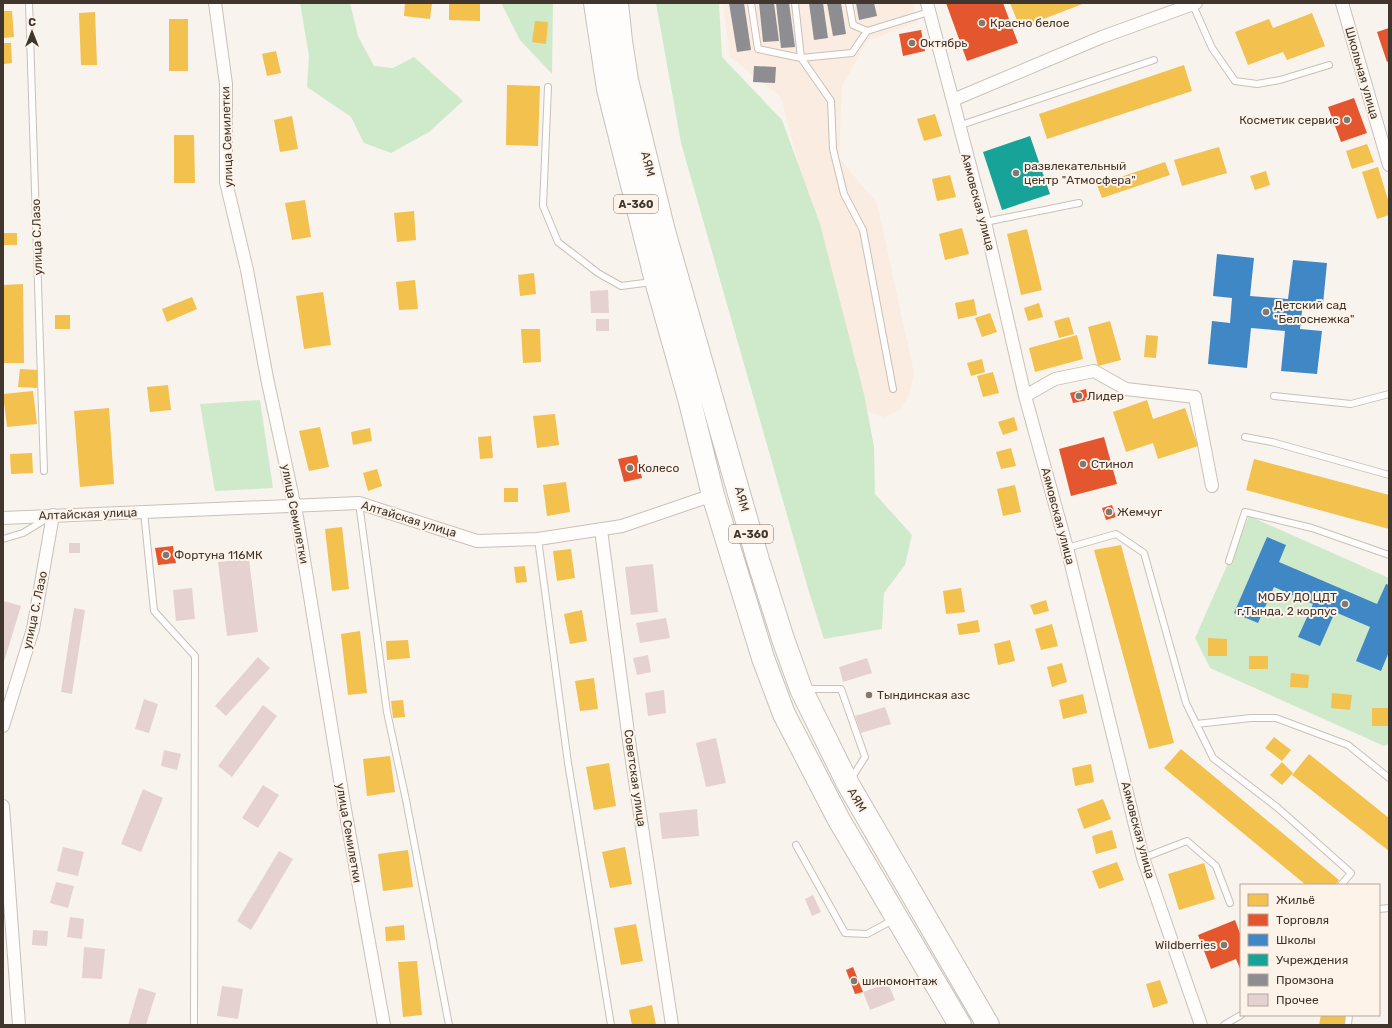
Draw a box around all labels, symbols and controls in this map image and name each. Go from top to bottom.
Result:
north arrow [12,12,52,52]
text: С [28,16,36,29]
place label: Красно белое [990,16,1070,30]
marker: Красно белое [977,18,987,28]
street label: Школьная улица [1342,25,1382,121]
place label: Октябрь [920,36,967,50]
marker: Октябрь [907,38,917,48]
street label: улица Семилетки [218,86,236,188]
place label: Косметик сервис [1239,113,1339,127]
marker: Косметик сервис [1342,115,1352,125]
street label: АЯМ [638,150,658,178]
street label: Аямовская улица [958,152,998,252]
place label: развлекательный центр "Атмосфера" [1024,159,1136,187]
marker: развлекательный центр "Атмосфера" [1011,168,1021,178]
road number: А-360 [614,195,658,213]
street label: улица С.Лазо [29,198,45,276]
place label: Детский сад "Белоснежка" [1274,298,1354,326]
marker: Детский сад "Белоснежка" [1261,307,1271,317]
place label: Лидер [1087,389,1124,403]
marker: Лидер [1074,391,1084,401]
place label: Стинол [1091,457,1134,471]
marker: Стинол [1078,459,1088,469]
place label: Колесо [638,461,679,475]
street label: улица Семилетки [278,463,312,565]
marker: Колесо [625,463,635,473]
street label: Аямовская улица [1038,466,1078,566]
street label: АЯМ [732,485,752,513]
street label: Алтайская улица [360,498,458,540]
street label: Алтайская улица [38,505,138,523]
place label: Жемчуг [1117,505,1163,519]
marker: Жемчуг [1104,507,1114,517]
road number: А-360 [729,525,773,543]
place label: Фортуна 116МК [174,548,263,562]
marker: Фортуна 116МК [161,550,171,560]
street label: улица С. Лазо [20,570,50,650]
place label: МОБУ ДО ЦДТ г.Тында, 2 корпус [1237,590,1337,618]
marker: МОБУ ДО ЦДТ г.Тында, 2 корпус [1340,599,1350,609]
place label: Тындинская азс [877,688,970,702]
marker: Тындинская азс [864,690,874,700]
street label: Советская улица [621,728,649,828]
street label: Аямовская улица [1118,780,1158,880]
street label: улица Семилетки [333,782,365,884]
street label: АЯМ [845,785,869,815]
legend [1240,884,1380,1016]
text: Жильё [1276,893,1315,907]
text: Торговля [1276,913,1329,927]
text: Школы [1276,933,1316,947]
place label: Wildberries [1155,938,1216,952]
marker: Wildberries [1219,940,1229,950]
text: Учреждения [1276,953,1348,967]
text: Промзона [1276,973,1334,987]
place label: шиномонтаж [862,974,938,988]
marker: шиномонтаж [849,976,859,986]
text: Прочее [1276,993,1319,1007]

